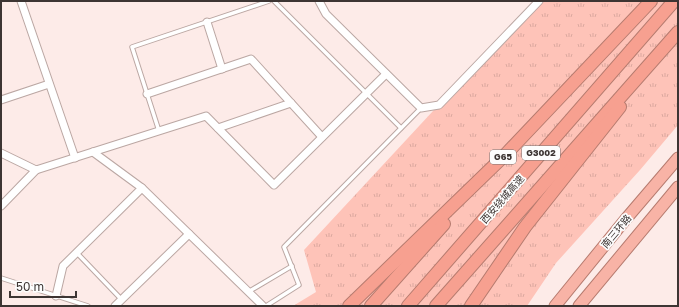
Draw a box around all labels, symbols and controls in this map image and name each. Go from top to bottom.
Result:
road number: G3002 [522,146,560,160]
road number: G65 [490,150,516,164]
street label: 西安绕城高速 [478,172,526,226]
street label: 南三环路 [599,212,633,250]
scale bar [10,273,76,299]
text: 50 m [16,279,44,294]

